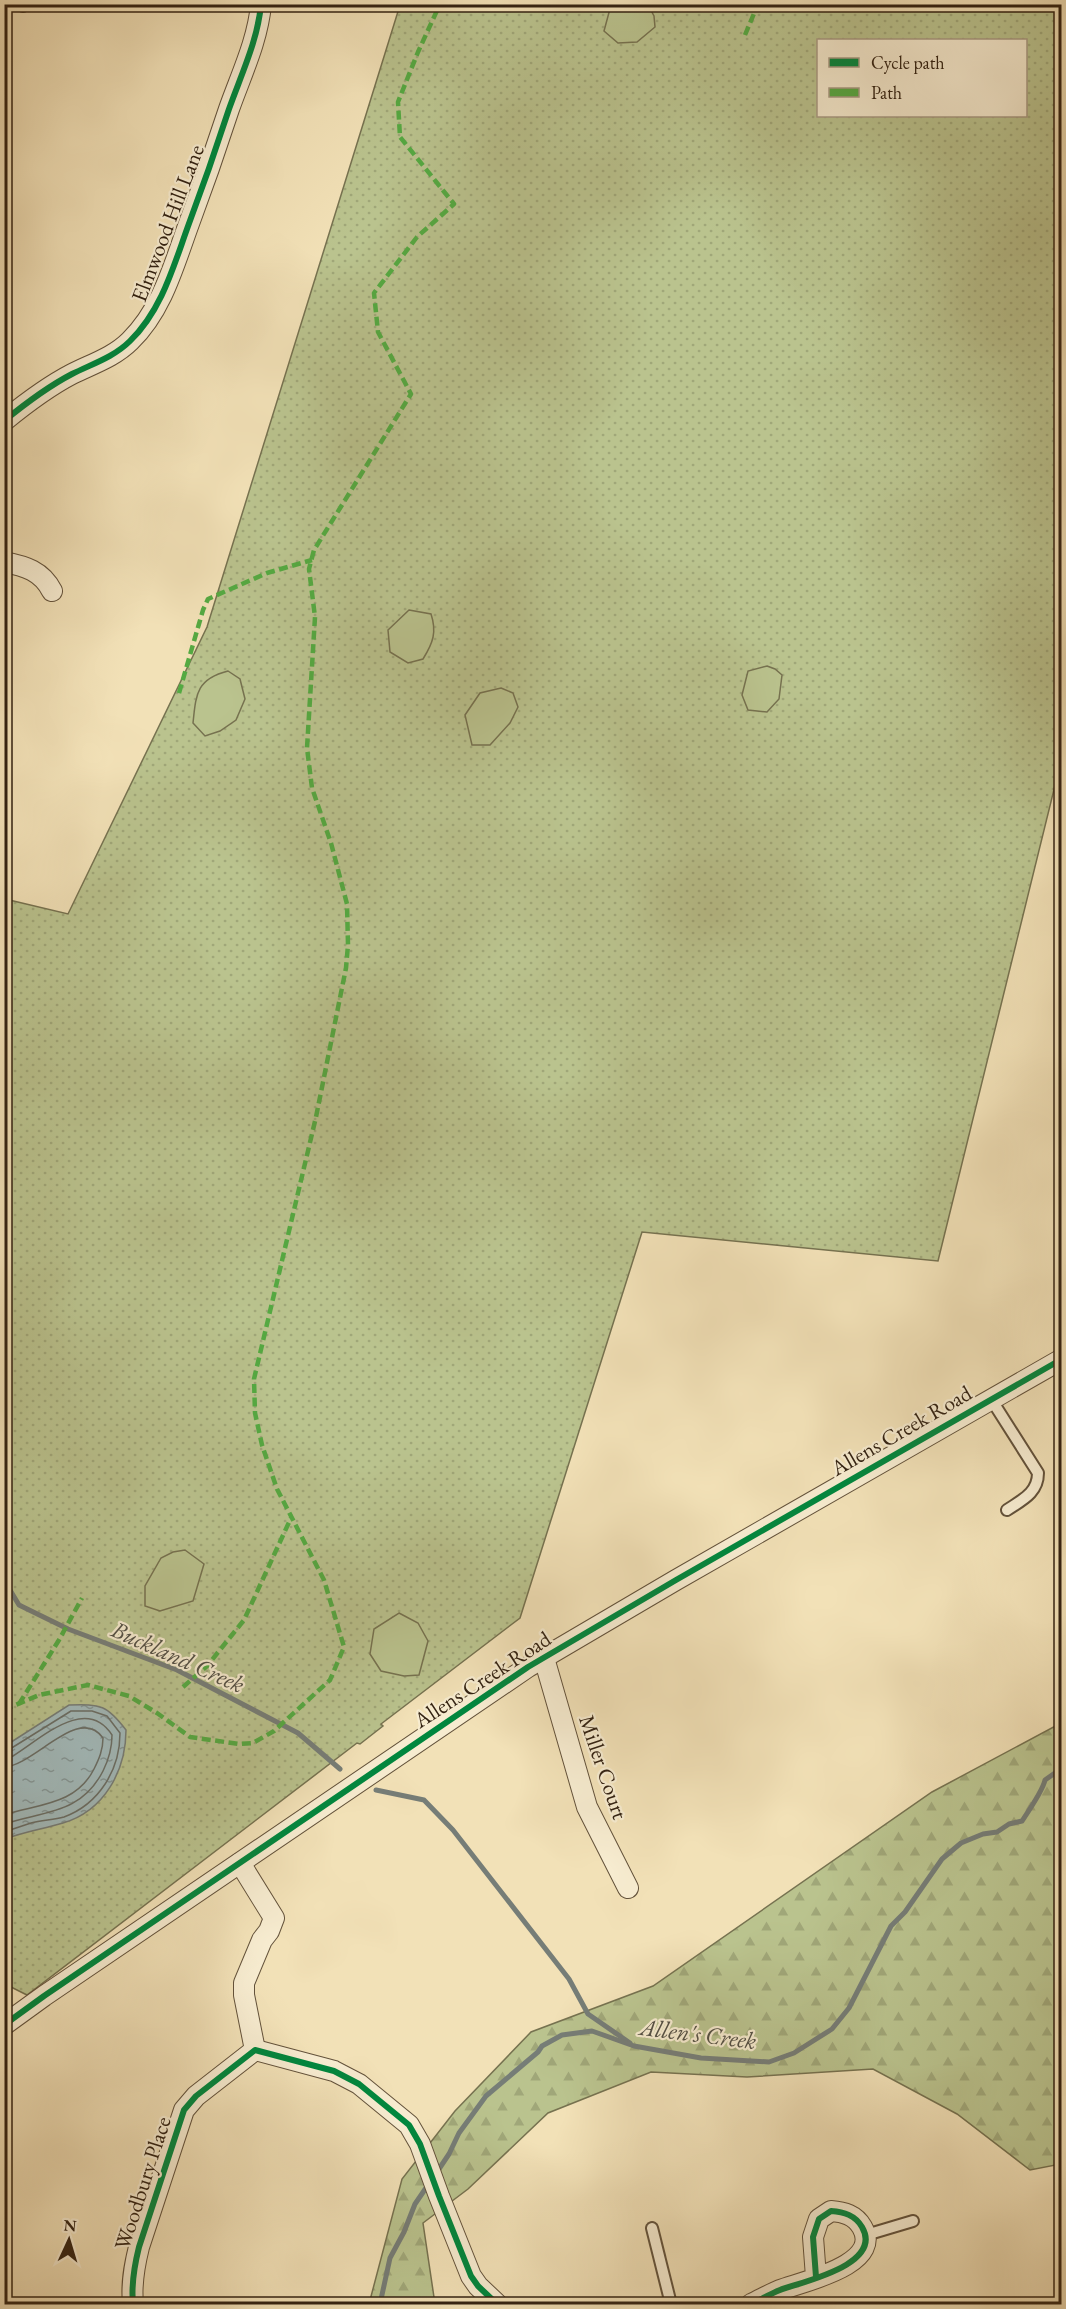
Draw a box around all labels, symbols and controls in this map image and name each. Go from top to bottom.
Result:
legend [817,39,1027,117]
text: Cycle path [871,51,945,74]
text: Path [871,81,902,104]
street label: Elmwood Hill Lane [124,140,211,306]
street label: Allens Creek Road [825,1378,978,1483]
water label: Buckland Creek [106,1613,250,1700]
street label: Allens Creek Road [407,1624,557,1735]
street label: Miller Court [572,1711,635,1823]
water label: Allen's Creek [636,2011,758,2056]
street label: Woodbury Place [107,2112,178,2253]
north arrow [39,2210,99,2270]
text: N [63,2215,77,2236]

